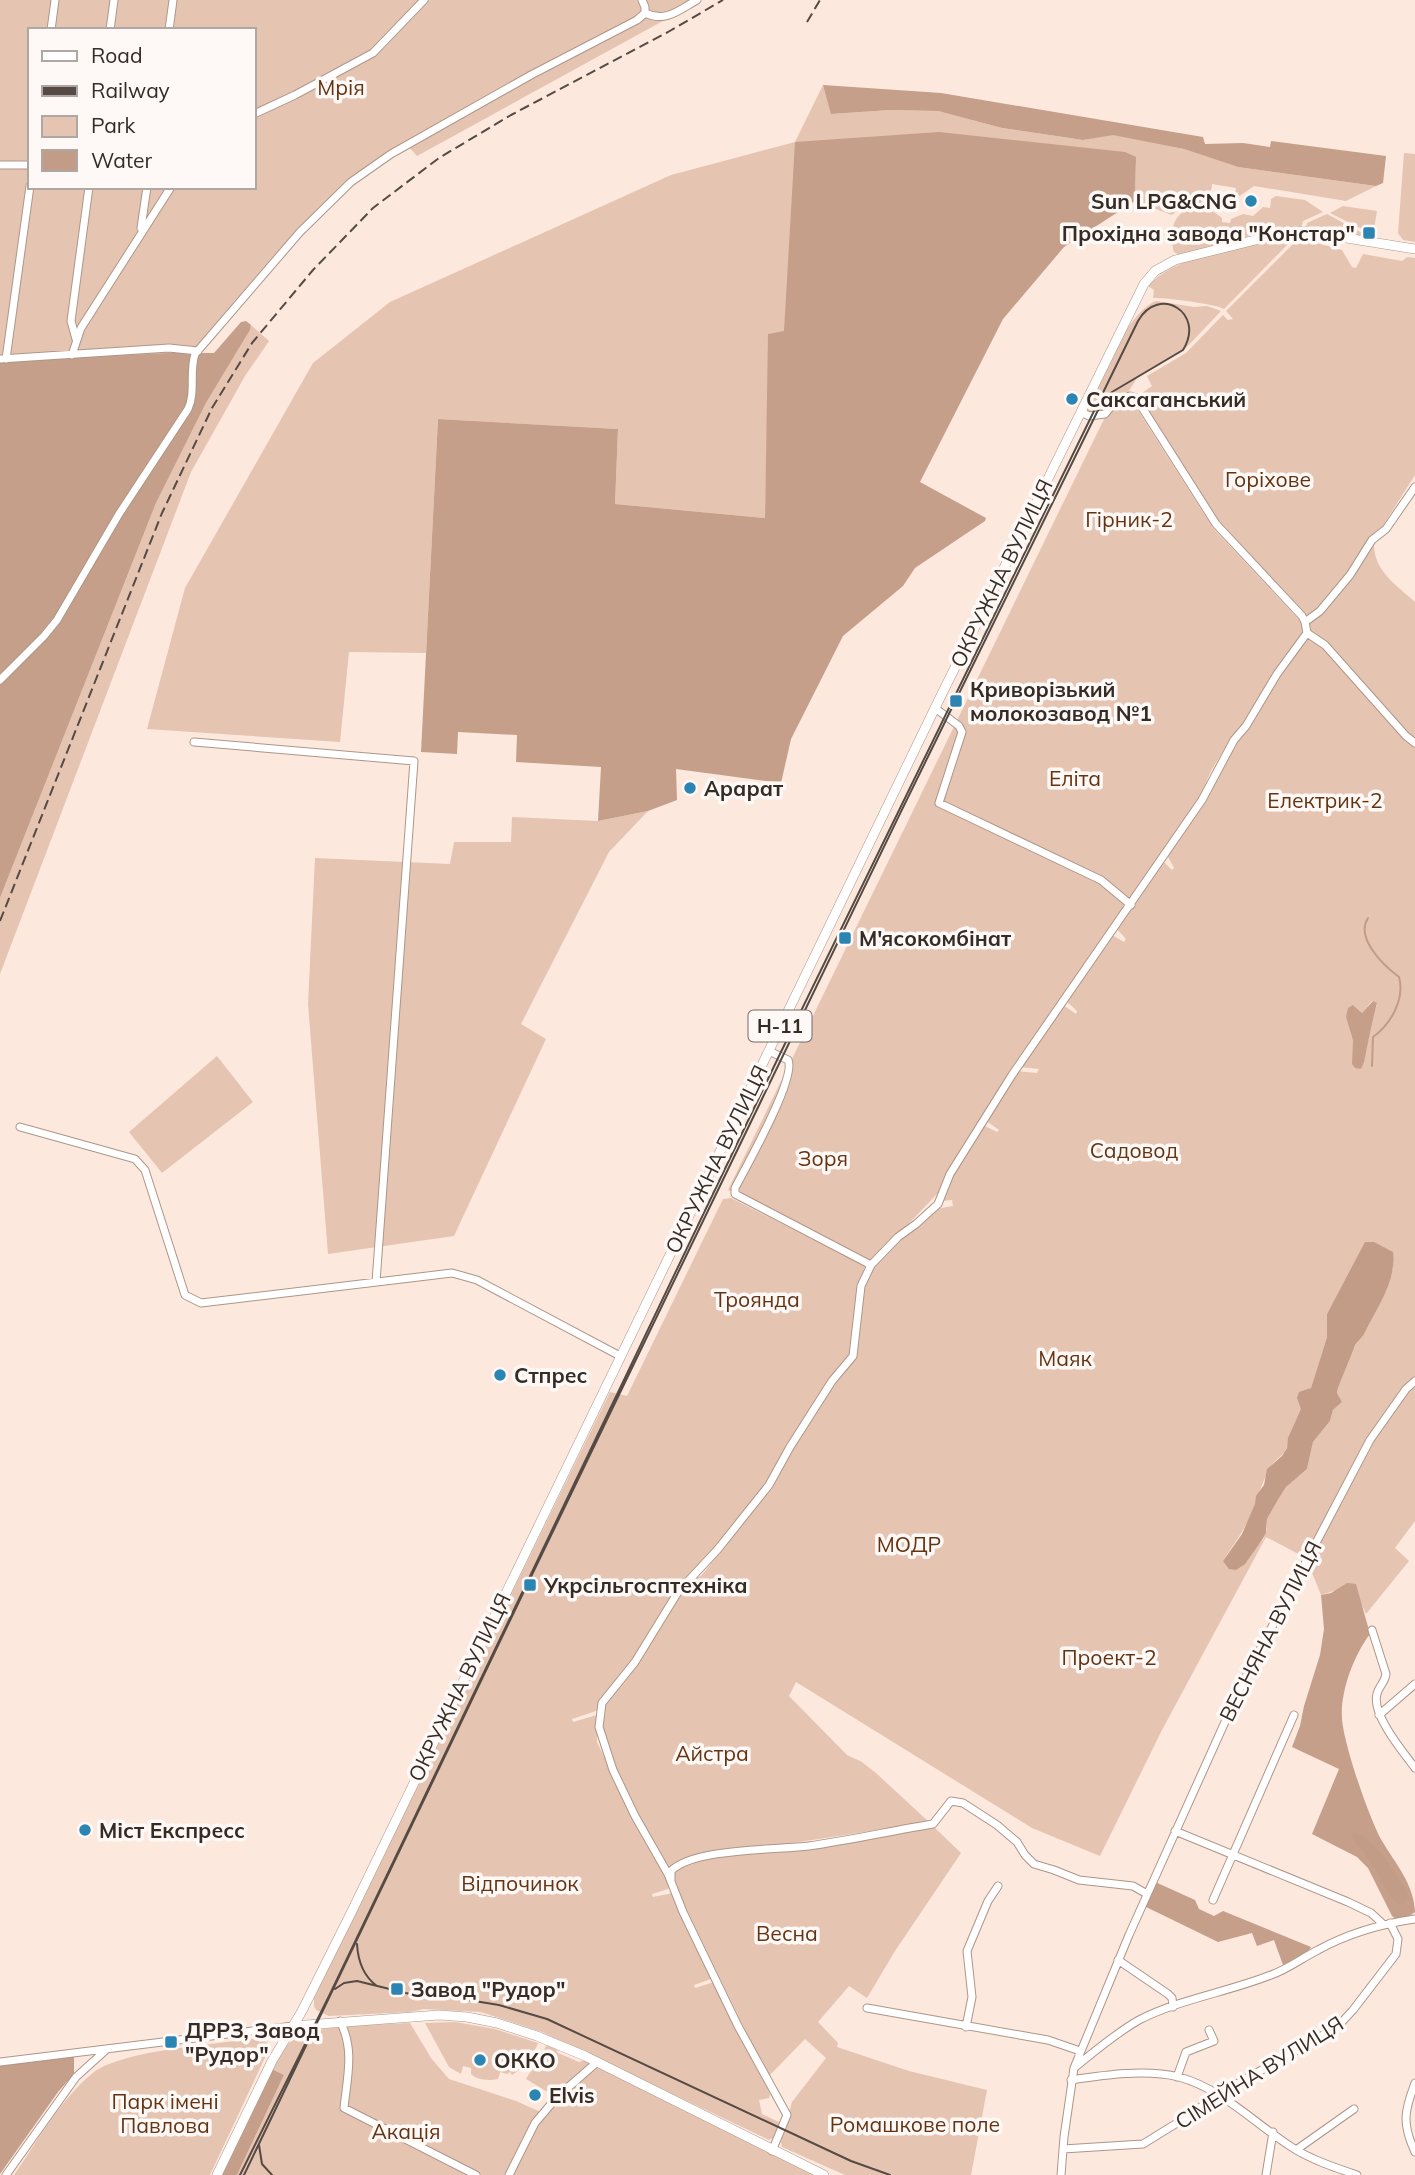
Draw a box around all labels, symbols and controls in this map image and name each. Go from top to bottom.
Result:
legend [28,28,256,189]
text: Road [91,42,142,68]
park label: Мрія [317,74,365,100]
text: Railway [91,77,170,103]
text: Park [91,112,135,138]
text: Water [91,147,152,173]
place label: Sun LPG&CNG [1091,188,1237,214]
marker: Sun LPG&CNG [1243,193,1259,209]
place label: Прохідна завода "Констар" [1062,220,1355,246]
marker: Прохідна завода "Констар" [1361,225,1377,241]
place label: Саксаганський [1086,386,1246,412]
marker: Саксаганський [1064,391,1080,407]
park label: Горіхове [1225,466,1311,492]
street label: ОКРУЖНА ВУЛИЦЯ [944,475,1058,671]
park label: Гірник-2 [1085,506,1173,532]
place label: Криворізький молокозавод №1 [970,676,1152,726]
marker: Криворізький молокозавод №1 [948,693,964,709]
park label: Еліта [1049,765,1101,791]
place label: Арарат [704,775,784,801]
marker: Арарат [682,780,698,796]
park label: Електрик-2 [1267,787,1383,813]
place label: М'ясокомбінат [859,925,1012,951]
marker: М'ясокомбінат [837,930,853,946]
road number: Н-11 [748,1010,812,1042]
street label: ОКРУЖНА ВУЛИЦЯ [659,1061,773,1257]
park label: Садовод [1090,1137,1179,1163]
park label: Зоря [798,1145,848,1171]
park label: Троянда [714,1286,800,1312]
park label: Маяк [1038,1345,1093,1371]
place label: Стпрес [514,1362,588,1388]
marker: Стпрес [492,1367,508,1383]
park label: МОДР [877,1531,941,1557]
street label: ВЕСНЯНА ВУЛИЦЯ [1213,1536,1327,1726]
place label: Укрсільгосптехніка [543,1572,748,1598]
marker: Укрсільгосптехніка [522,1577,538,1593]
street label: ОКРУЖНА ВУЛИЦЯ [402,1589,516,1785]
park label: Проект-2 [1061,1644,1157,1670]
park label: Айстра [675,1740,749,1766]
place label: Міст Експресс [99,1817,245,1843]
marker: Міст Експресс [77,1822,93,1838]
park label: Відпочинок [461,1870,579,1896]
park label: Весна [756,1920,818,1946]
place label: Завод "Рудор" [411,1976,565,2002]
marker: Завод "Рудор" [389,1981,405,1997]
street label: СІМЕЙНА ВУЛИЦЯ [1170,2010,1348,2134]
place label: ДРРЗ, Завод "Рудор" [185,2017,320,2067]
marker: ДРРЗ, Завод "Рудор" [163,2034,179,2050]
place label: ОККО [494,2047,556,2073]
marker: ОККО [472,2052,488,2068]
place label: Elvis [549,2082,594,2108]
marker: Elvis [527,2087,543,2103]
park label: Парк імені Павлова [111,2088,219,2138]
park label: Ромашкове поле [830,2111,1000,2137]
park label: Акація [371,2118,441,2144]

